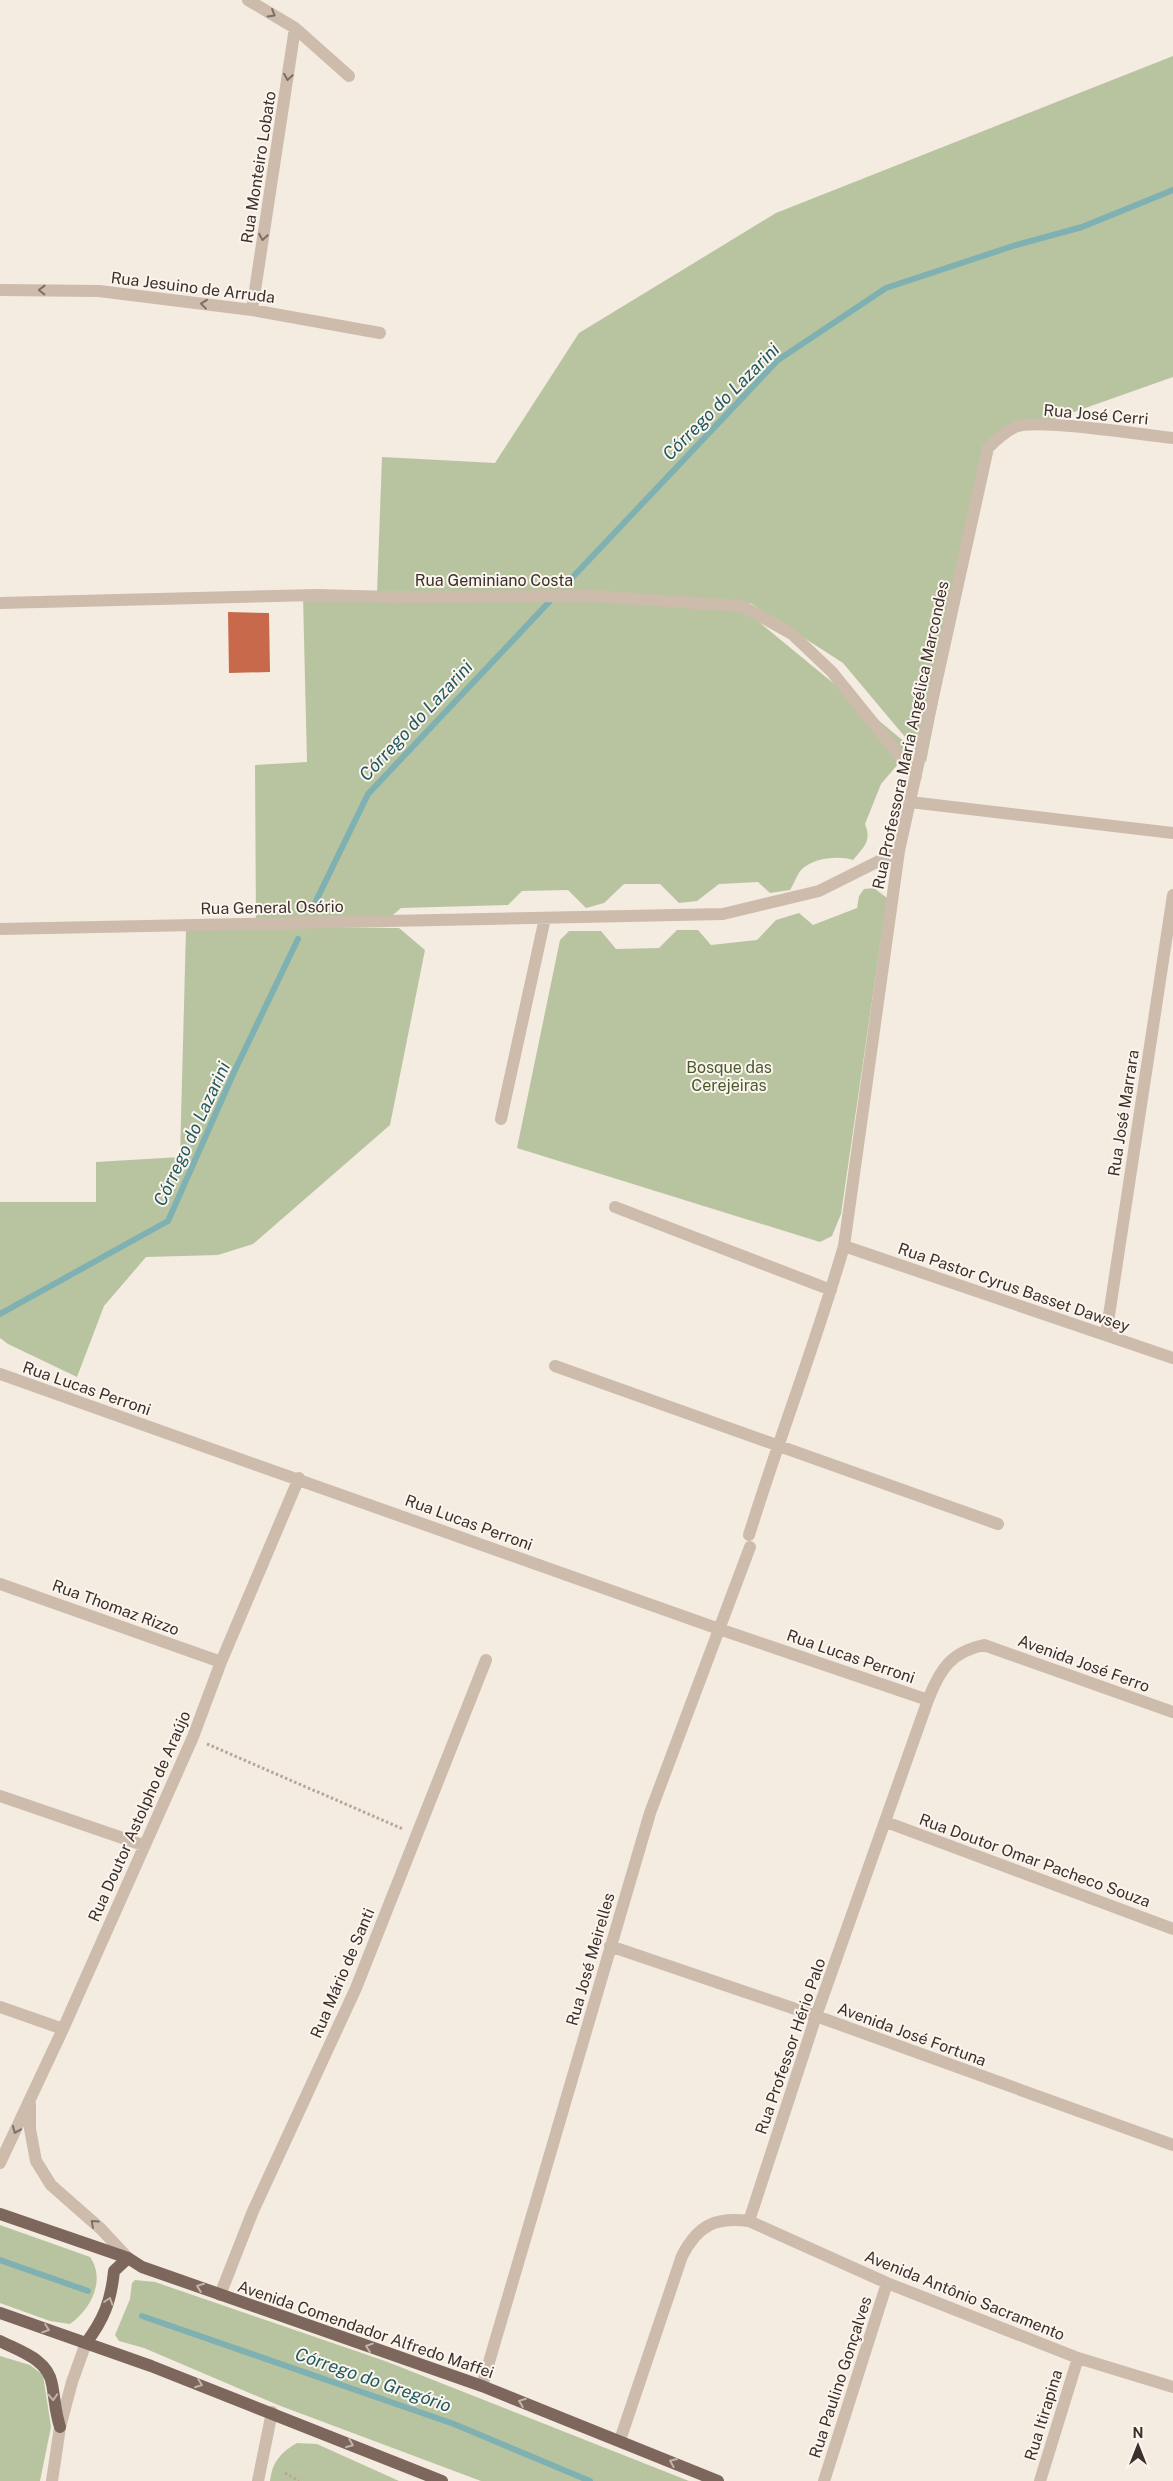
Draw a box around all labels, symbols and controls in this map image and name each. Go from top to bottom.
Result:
one-way arrow [266,8,275,18]
one-way arrow [283,72,293,81]
street label: Rua Monteiro Lobato [237,90,280,245]
one-way arrow [259,233,269,242]
street label: Rua Jesuino de Arruda [110,268,276,307]
one-way arrow [38,285,46,295]
one-way arrow [200,299,208,310]
water label: Córrego do Lazarini [658,338,784,464]
street label: Rua José Cerri [1043,400,1149,429]
street label: Rua Geminiano Costa [415,571,573,590]
street label: Rua Professora Maria Angélica Marcondes [868,579,953,891]
water label: Córrego do Lazarini [355,656,477,785]
street label: Rua General Osório [200,897,344,918]
street label: Rua José Marrara [1104,1049,1143,1178]
water label: Córrego do Lazarini [149,1058,234,1209]
park label: Bosque das Cerejeiras [686,1058,772,1095]
street label: Rua Pastor Cyrus Basset Dawsey [896,1239,1133,1336]
street label: Rua Lucas Perroni [20,1358,153,1419]
street label: Rua Lucas Perroni [402,1491,535,1554]
street label: Rua Thomaz Rizzo [50,1576,182,1639]
street label: Rua Lucas Perroni [784,1626,917,1687]
street label: Avenida José Ferro [1015,1631,1152,1696]
street label: Rua Doutor Astolpho de Araújo [84,1708,195,1925]
street label: Rua Doutor Omar Pacheco Souza [917,1810,1153,1911]
street label: Rua José Meirelles [562,1890,619,2028]
street label: Rua Mário de Santi [306,1905,378,2041]
street label: Rua Professor Hério Palo [751,1956,830,2137]
street label: Avenida José Fortuna [835,1999,989,2070]
one-way arrow [12,2125,22,2134]
one-way arrow [91,2220,100,2229]
street label: Avenida Antônio Sacramento [862,2247,1068,2344]
street label: Avenida Comendador Alfredo Maffei [235,2277,496,2382]
one-way arrow [196,2283,205,2293]
street label: Rua Paulino Gonçalves [805,2294,876,2460]
one-way arrow [103,2297,113,2305]
one-way arrow [41,2323,50,2333]
water label: Córrego do Gregório [292,2343,454,2416]
one-way arrow [366,2343,374,2353]
street label: Rua Itirapina [1021,2367,1066,2463]
one-way arrow [194,2378,203,2388]
one-way arrow [48,2393,59,2401]
one-way arrow [518,2398,527,2408]
north arrow [1113,2421,1163,2471]
text: N [1133,2425,1143,2441]
one-way arrow [345,2438,354,2449]
one-way arrow [669,2458,678,2469]

